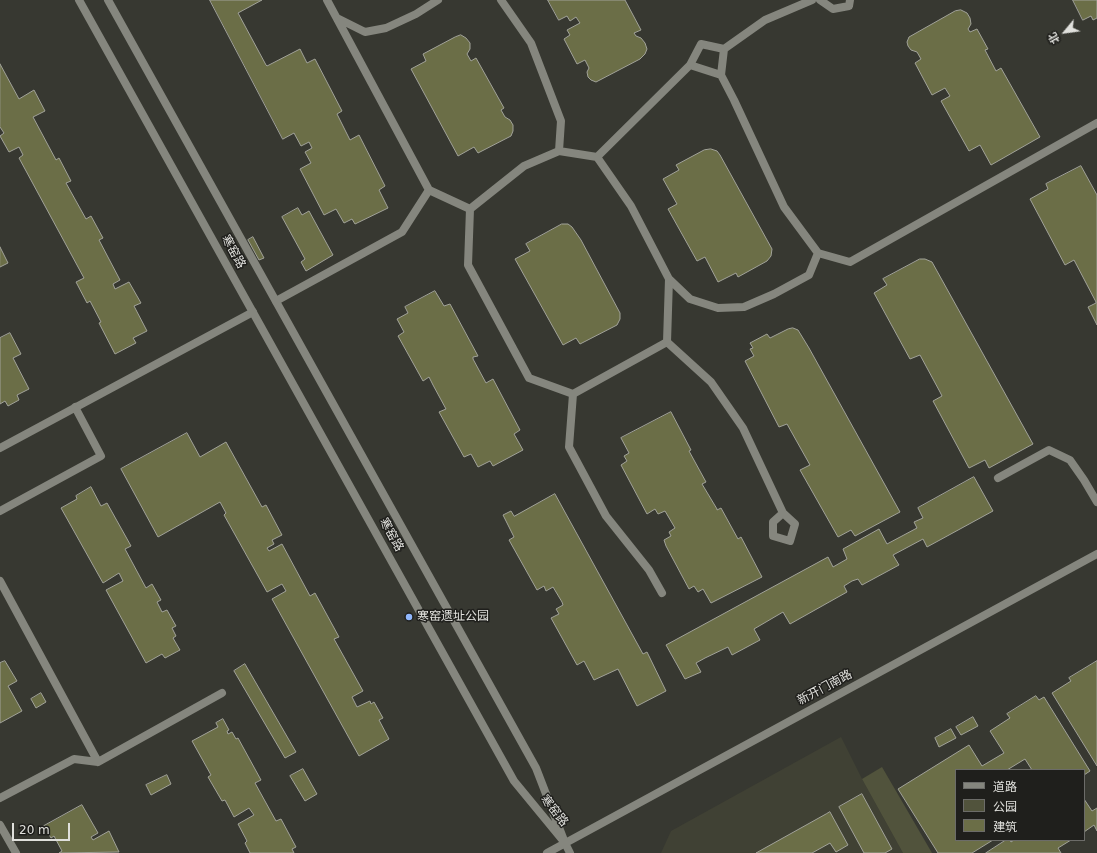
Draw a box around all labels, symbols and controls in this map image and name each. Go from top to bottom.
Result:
north arrow [1045,12,1085,52]
text: 北 [1046,30,1062,46]
street label: 寒窑路 [218,233,248,271]
street label: 寒窑路 [376,516,406,554]
place label: 寒窑遗址公园 [417,610,489,624]
marker: 寒窑遗址公园 [404,612,414,622]
street label: 新开门南路 [795,668,855,708]
legend [955,769,1085,841]
text: 道路 [993,780,1017,794]
street label: 寒窑路 [537,792,571,830]
text: 公园 [993,800,1017,814]
scale bar [14,815,72,841]
text: 建筑 [993,820,1017,834]
text: 20 m [19,823,50,837]

